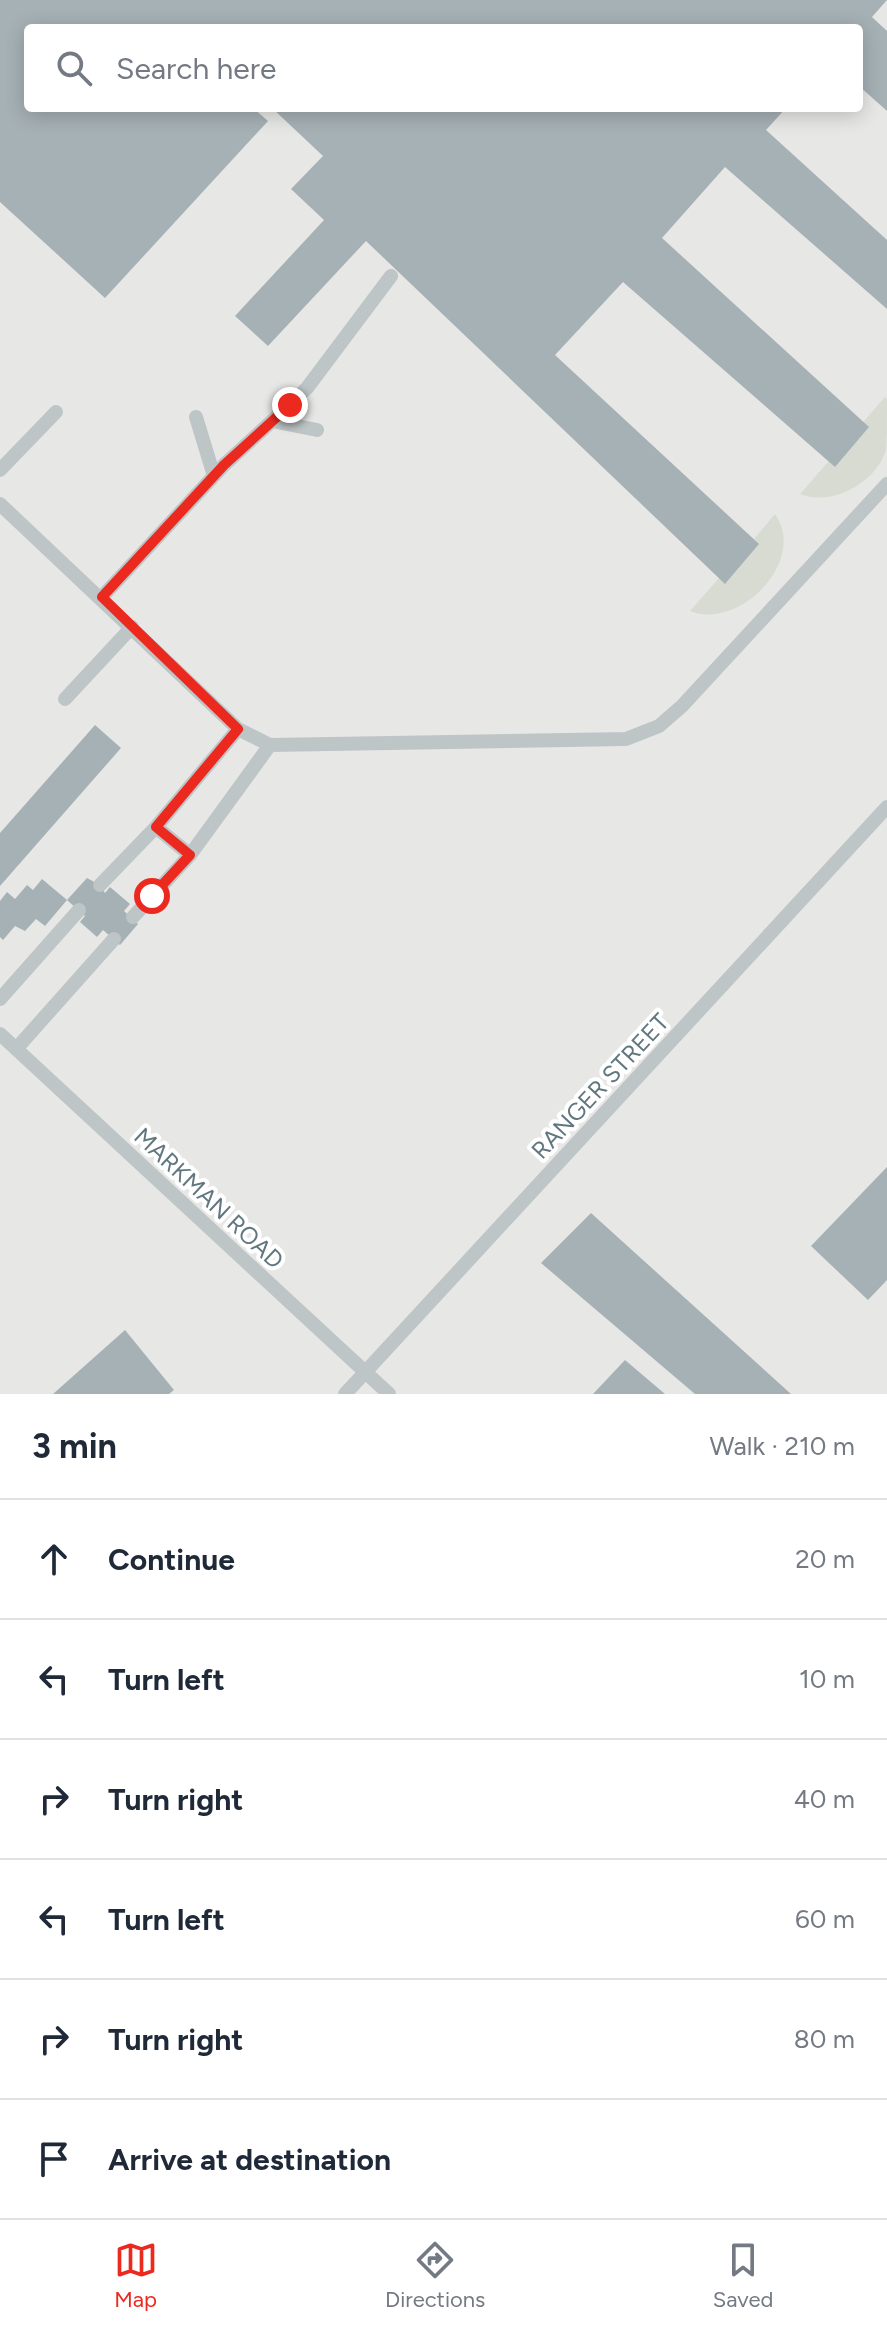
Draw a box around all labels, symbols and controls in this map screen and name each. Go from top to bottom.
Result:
search box [24,24,863,112]
icon: search [52,46,96,90]
text: Search here [116,50,276,87]
route end [272,387,308,423]
route start [134,878,170,914]
street label: RANGER STREET [525,1007,675,1165]
street label: MARKMAN ROAD [128,1121,290,1275]
text: 3 min [32,1426,117,1467]
text: Walk · 210 m [710,1430,855,1462]
icon: ahead [32,1537,76,1581]
text: Continue [108,1541,235,1578]
text: 20 m [795,1543,855,1575]
icon: left [32,1657,76,1701]
text: Turn left [108,1661,225,1698]
text: 10 m [799,1663,855,1695]
icon: right [32,1777,76,1821]
text: Turn right [108,1781,243,1818]
text: 40 m [794,1783,855,1815]
icon: left [32,1897,76,1941]
text: Turn left [108,1901,225,1938]
text: 60 m [795,1903,855,1935]
icon: right [32,2017,76,2061]
text: Turn right [108,2021,243,2058]
text: 80 m [794,2023,855,2055]
icon: arrive [32,2137,76,2181]
text: Arrive at destination [108,2141,391,2178]
tab: Map [114,2238,158,2313]
tab: Directions [385,2238,485,2313]
tab: Saved [713,2238,773,2313]

